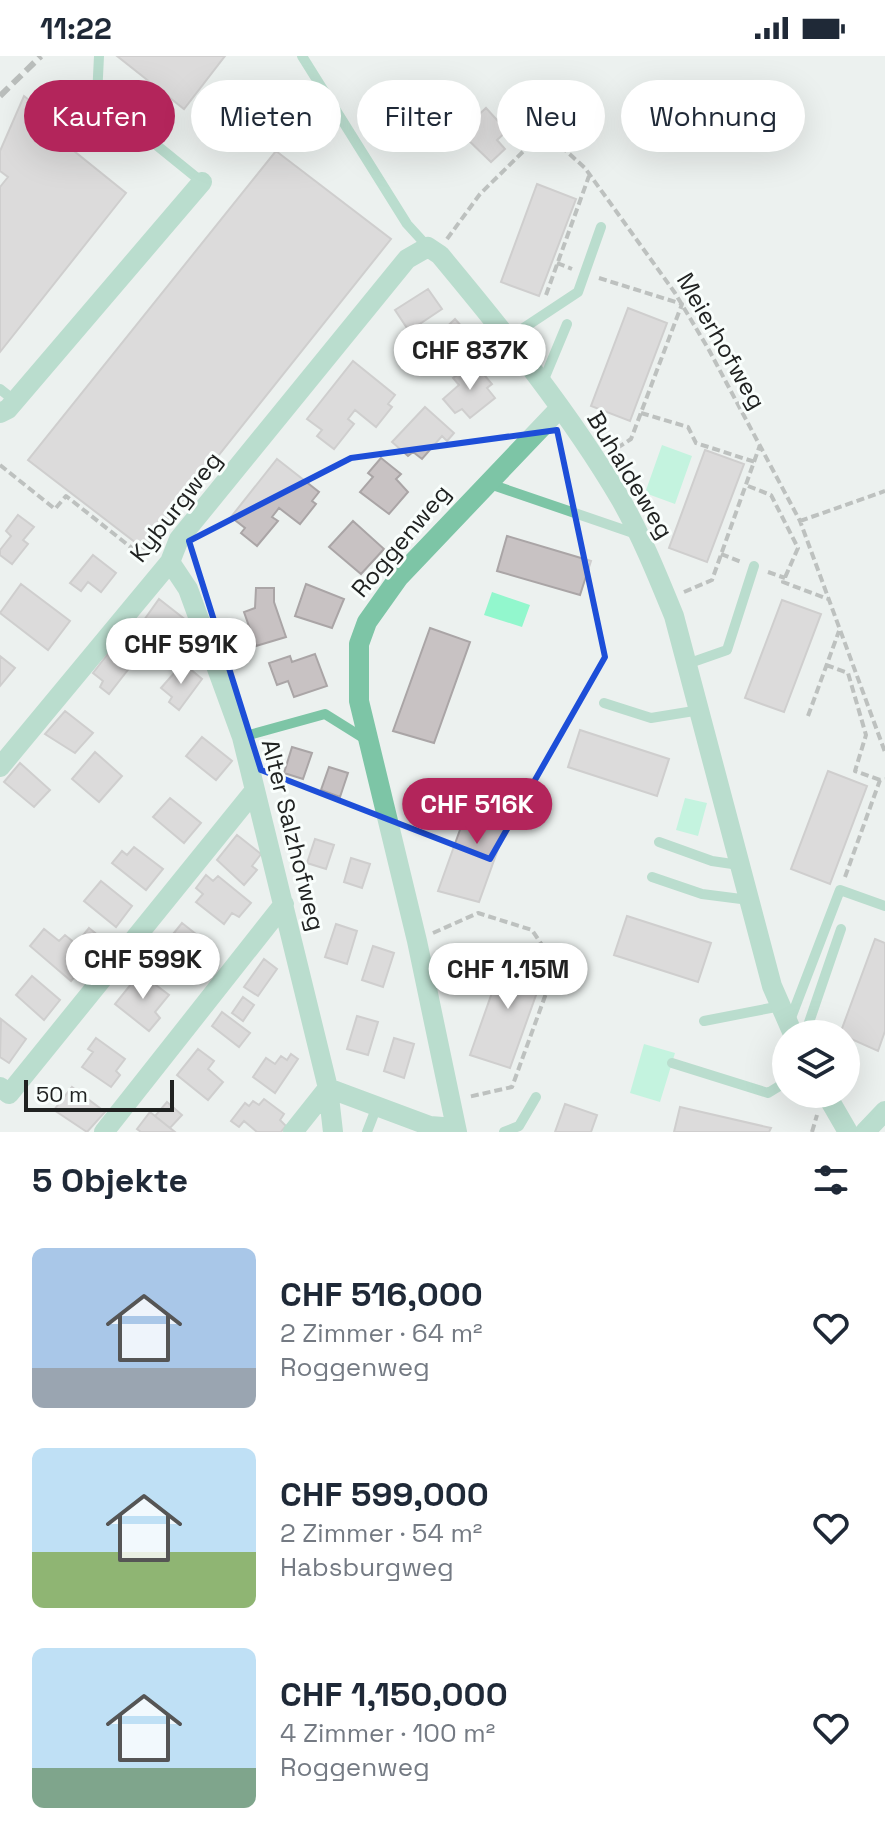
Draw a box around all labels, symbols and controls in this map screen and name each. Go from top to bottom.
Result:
text: 11:22 [40,9,112,48]
chip: Kaufen [24,80,175,152]
chip: Mieten [191,80,341,152]
chip: Filter [357,80,481,152]
chip: Neu [497,80,605,152]
chip: Wohnung [621,80,805,152]
street label: Meierhofweg [670,267,773,414]
pin: CHF 837K [387,324,553,392]
text: CHF 837K [412,333,528,367]
street label: Buhaldeweg [580,405,681,544]
street label: Kyburgweg [123,445,228,568]
street label: Roggenweg [344,478,457,604]
pin: CHF 591K [98,618,264,686]
text: CHF 591K [124,627,238,661]
street label: Alter Salzhofweg [255,736,332,934]
pin: CHF 516K [394,778,560,846]
text: CHF 516K [420,787,534,821]
pin: CHF 599K [60,933,226,1001]
text: CHF 599K [84,942,202,976]
pin: CHF 1.15M [416,943,600,1011]
text: CHF 1.15M [447,952,569,986]
map controls [772,1020,860,1108]
button: layers [772,1020,860,1108]
scale bar [24,1076,174,1112]
text: 50 m [36,1080,88,1108]
icon: filters [809,1158,853,1202]
text: 5 Objekte [32,1159,188,1202]
text: CHF 516,000 [280,1273,483,1316]
icon: home [96,1280,192,1376]
icon: heart [809,1306,853,1350]
text: 2 Zimmer · 64 m² [280,1316,483,1350]
text: Roggenweg [280,1350,430,1384]
text: CHF 599,000 [280,1473,489,1516]
icon: home [96,1480,192,1576]
icon: heart [809,1506,853,1550]
text: 2 Zimmer · 54 m² [280,1516,482,1550]
text: Habsburgweg [280,1550,454,1584]
text: CHF 1,150,000 [280,1673,508,1716]
icon: home [96,1680,192,1776]
icon: heart [809,1706,853,1750]
text: 4 Zimmer · 100 m² [280,1716,495,1750]
text: Roggenweg [280,1750,430,1784]

